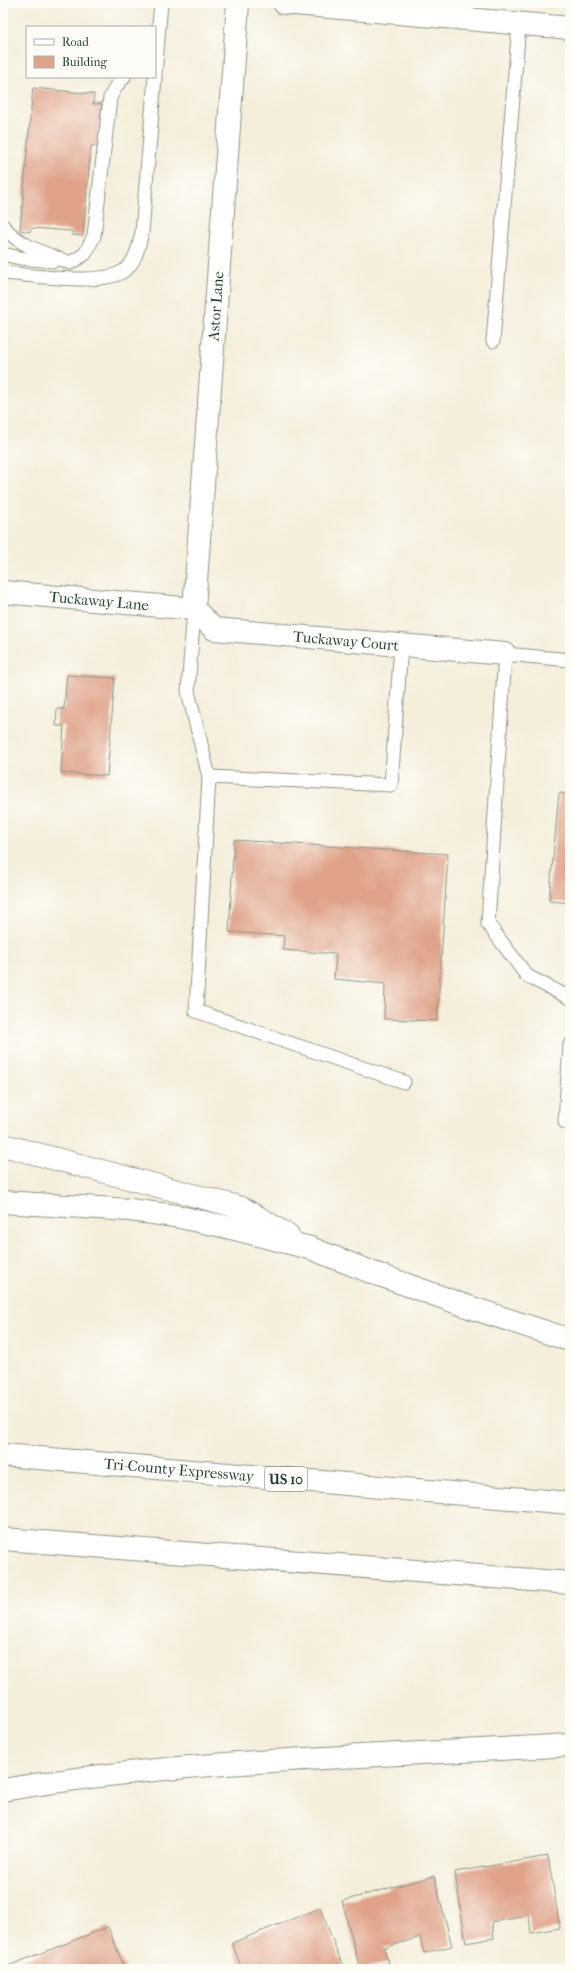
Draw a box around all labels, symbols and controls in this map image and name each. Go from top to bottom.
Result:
legend [26,26,156,78]
text: Road [62,35,89,49]
text: Building [62,55,107,69]
street label: Astor Lane [205,270,227,342]
street label: Tuckaway Lane [48,588,150,614]
street label: Tuckaway Court [292,627,400,655]
street label: Tri-County Expressway [103,1454,256,1486]
road number: US 10 [265,1467,307,1491]

